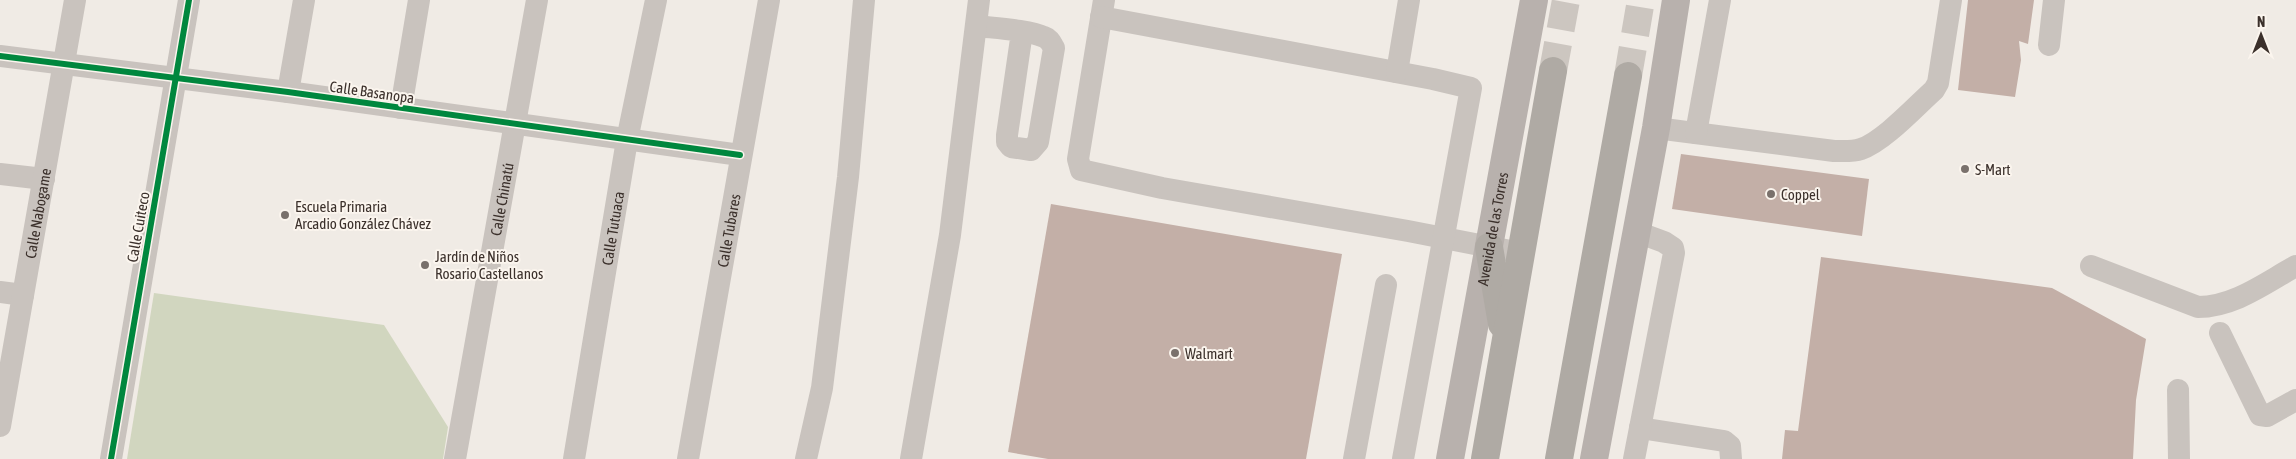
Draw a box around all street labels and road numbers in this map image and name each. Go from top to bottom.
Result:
street label: Calle Basanopa [329,78,415,106]
street label: Calle Chinatú [487,161,516,237]
street label: Calle Nabogame [21,167,54,260]
street label: Avenida de las Torres [1473,171,1511,287]
street label: Calle Cuiteco [123,190,153,264]
street label: Calle Tutuaca [598,190,627,266]
street label: Calle Tubares [714,193,743,269]

